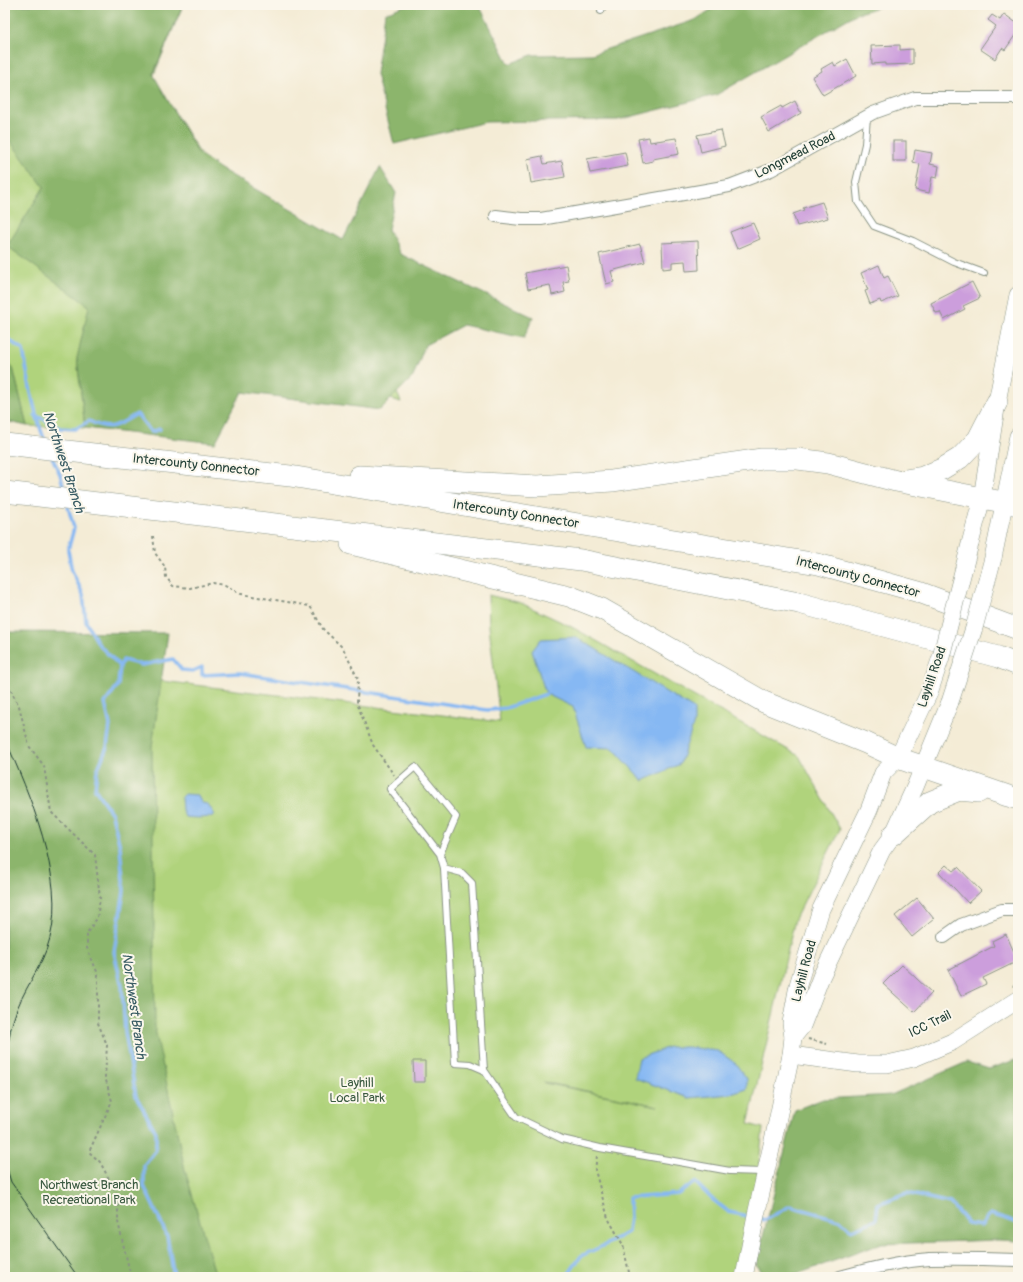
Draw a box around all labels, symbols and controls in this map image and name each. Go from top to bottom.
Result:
street label: Longmead Road [752,128,838,182]
water label: Northwest Branch [40,409,89,516]
street label: Intercounty Connector [132,450,261,480]
street label: Intercounty Connector [452,496,581,532]
street label: Intercounty Connector [794,553,922,601]
street label: Layhill Road [914,644,950,710]
street label: Layhill Road [788,938,820,1004]
water label: Northwest Branch [118,952,150,1061]
street label: ICC Trail [906,1007,954,1041]
park label: Layhill Local Park [329,1075,385,1106]
park label: Northwest Branch Recreational Park [40,1177,138,1208]

